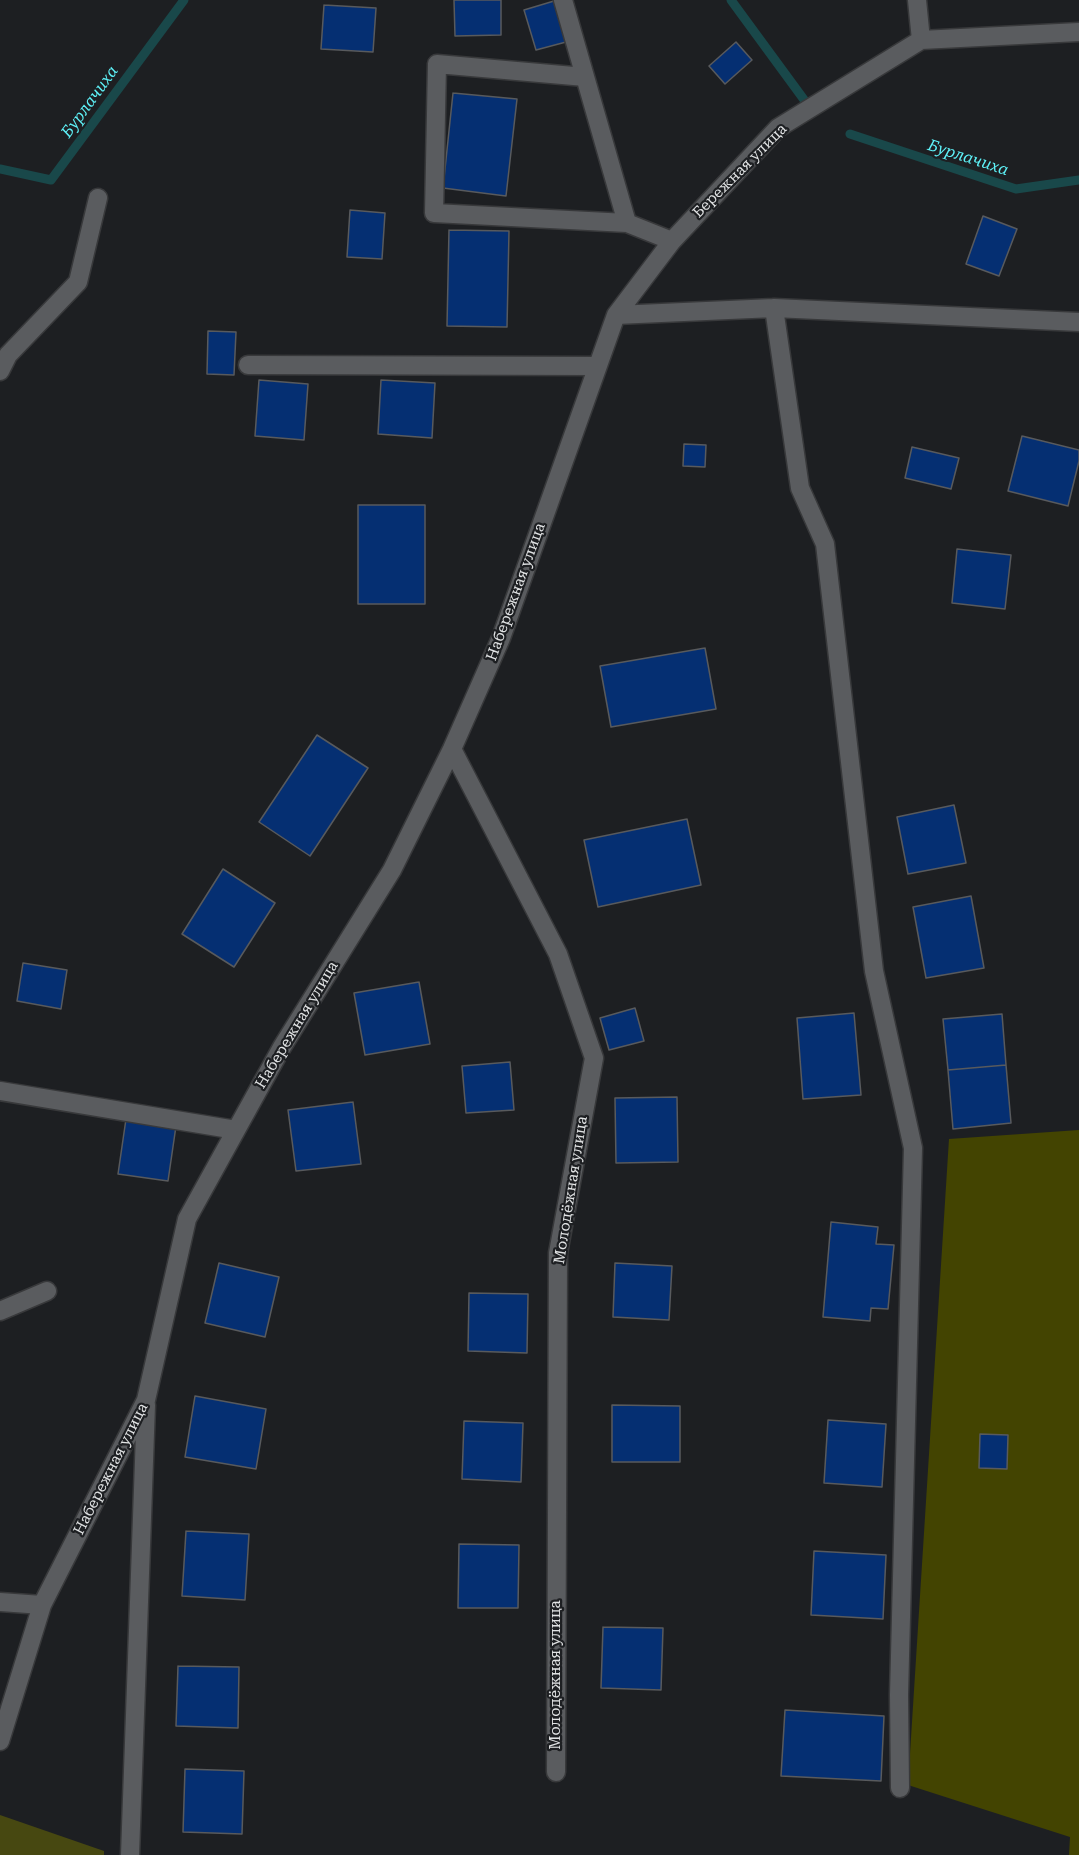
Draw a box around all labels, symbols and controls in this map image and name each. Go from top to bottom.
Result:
water label: Бурлачиха [58,62,122,142]
street label: Бережная улица [689,120,791,222]
water label: Бурлачиха [925,136,1011,180]
street label: Набережная улица [483,521,549,663]
street label: Набережная улица [252,958,342,1092]
street label: Молодёжная улица [550,1115,592,1265]
street label: Набережная улица [70,1400,152,1538]
street label: Молодёжная улица [547,1600,565,1750]

